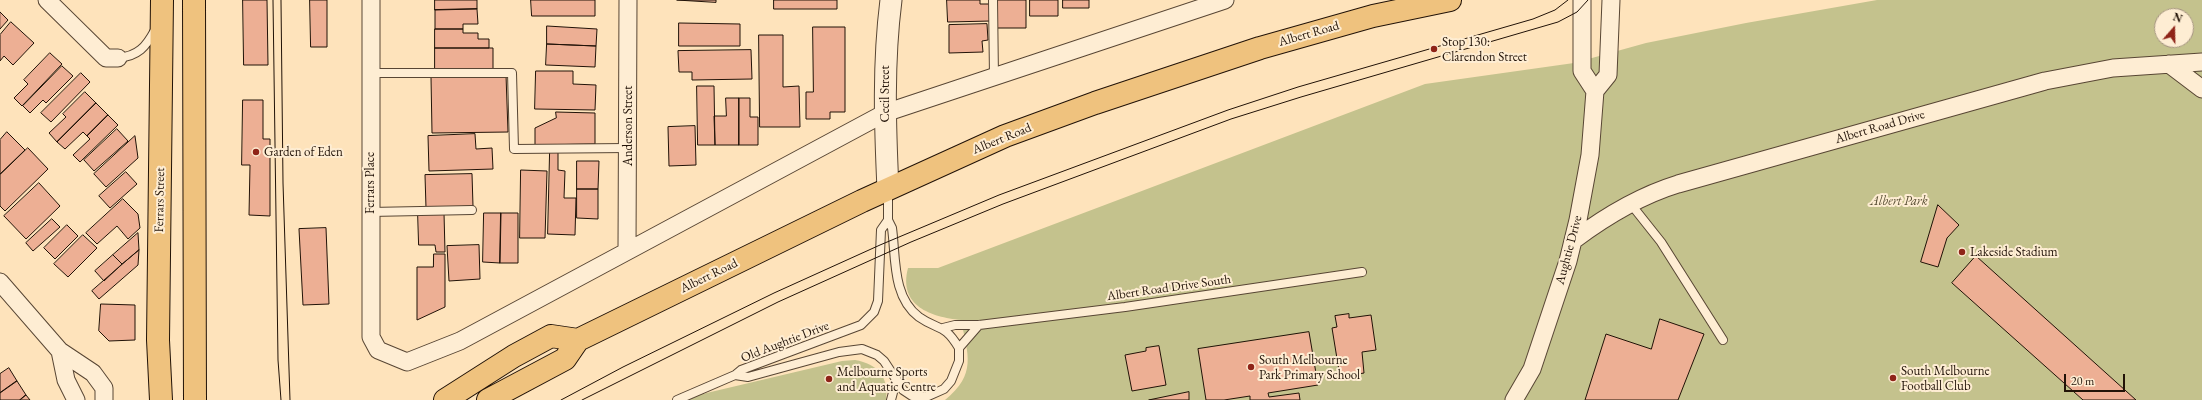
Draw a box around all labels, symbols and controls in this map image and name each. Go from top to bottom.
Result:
north arrow [2154,8,2194,48]
text: N [2171,10,2184,26]
street label: Albert Road [1277,18,1341,50]
place label: Stop 130: Clarendon Street [1442,34,1527,65]
marker: Stop 130: Clarendon Street [1429,44,1439,54]
street label: Cecil Street [877,66,893,122]
street label: Anderson Street [620,86,636,166]
street label: Albert Road Drive [1833,107,1927,147]
street label: Albert Road [970,120,1034,158]
place label: Garden of Eden [264,144,343,160]
marker: Garden of Eden [251,147,261,157]
street label: Ferrars Place [362,152,378,214]
street label: Ferrars Street [152,167,168,233]
park label: Albert Park [1870,193,1928,209]
street label: Aughtie Drive [1552,214,1586,286]
place label: Lakeside Stadium [1970,244,2058,260]
marker: Lakeside Stadium [1957,247,1967,257]
street label: Albert Road [678,255,740,297]
street label: Albert Road Drive South [1106,272,1232,304]
street label: Old Aughtie Drive [739,318,831,366]
place label: South Melbourne Park Primary School [1259,352,1360,383]
marker: South Melbourne Park Primary School [1246,362,1256,372]
place label: South Melbourne Football Club [1901,363,1990,394]
place label: Melbourne Sports and Aquatic Centre [837,364,936,395]
scale bar [2066,366,2127,392]
marker: South Melbourne Football Club [1888,373,1898,383]
text: 20 m [2071,373,2094,389]
marker: Melbourne Sports and Aquatic Centre [824,374,834,384]

